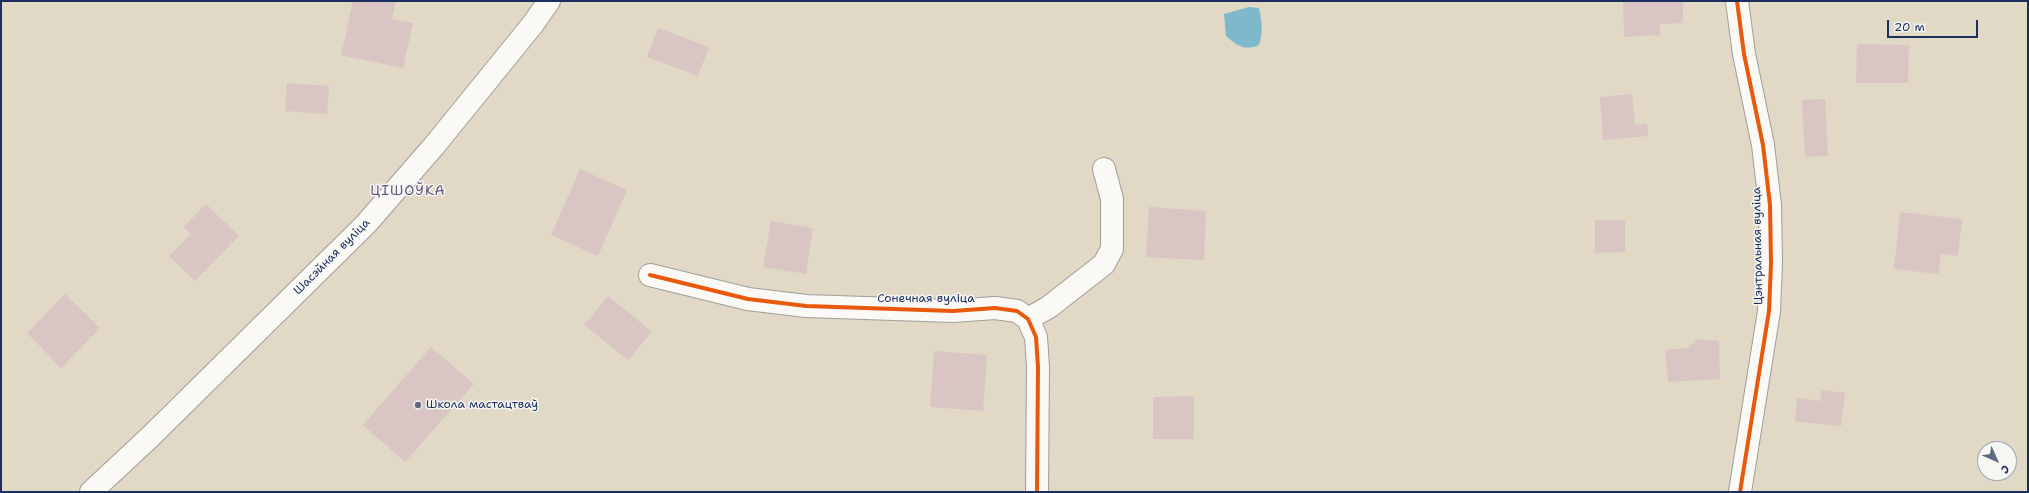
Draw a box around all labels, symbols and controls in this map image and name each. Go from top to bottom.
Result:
scale bar [1889,12,1980,38]
text: 20 m [1894,19,1925,35]
district label: ЦІШОЎКА [370,183,446,199]
street label: Цэнтральная вуліца [1750,187,1766,305]
street label: Шасэйная вуліца [291,216,373,298]
street label: Сонечная вуліца [877,292,975,306]
place label: Школа мастацтваў [426,398,538,412]
marker: Школа мастацтваў [413,400,423,410]
north arrow [1977,441,2017,481]
text: С [1997,461,2013,477]

